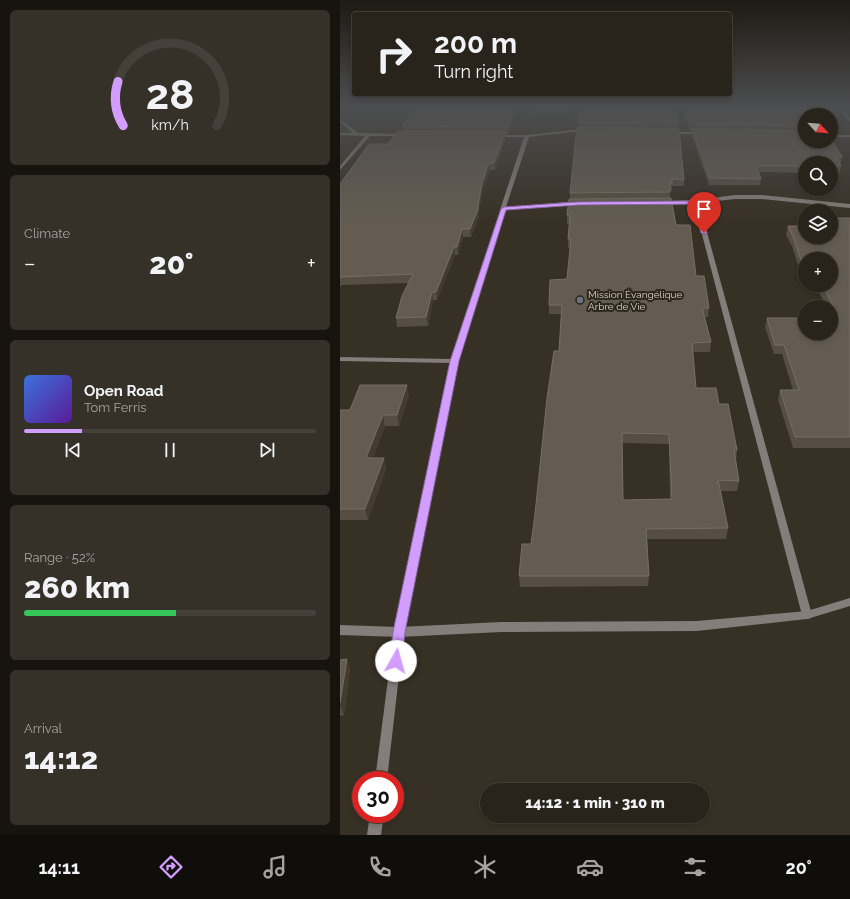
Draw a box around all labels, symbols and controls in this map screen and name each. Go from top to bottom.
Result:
text: 200 m [434,27,517,60]
icon: right [368,28,420,80]
text: Turn right [434,61,513,82]
text: 28 [146,69,194,118]
north arrow [798,108,838,148]
map controls [798,108,838,340]
text: km/h [151,116,189,132]
button: search [798,156,838,196]
pin [687,192,721,233]
icon: arrive [693,198,715,220]
button: layers [798,204,838,244]
text: Climate [24,226,70,241]
text: 20° [149,246,193,281]
text: − [24,250,36,276]
text: + [307,250,316,276]
button: + [798,252,838,292]
place label: Mission Évangélique Arbre de Vie [588,289,683,312]
marker: Mission Évangélique Arbre de Vie [575,295,585,305]
button: − [798,300,838,340]
text: Open Road [84,382,164,400]
text: Tom Ferris [84,400,147,415]
icon: previous [62,439,84,461]
icon: pause [159,439,181,461]
icon: next [256,439,278,461]
text: Range · 52% [24,550,95,565]
text: 260 km [24,570,130,605]
position arrow [375,640,417,682]
text: Arrival [24,721,62,736]
text: 14:12 [24,741,98,776]
speed limit sign: 30 [352,771,404,823]
text: 14:12 · 1 min · 310 m [525,794,665,812]
icon: directions [157,853,185,881]
icon: music [261,853,289,881]
icon: phone [366,853,394,881]
icon: climate [471,853,499,881]
icon: car [576,853,604,881]
icon: filters [681,853,709,881]
text: 14:11 [38,857,80,878]
text: 20° [786,857,812,878]

